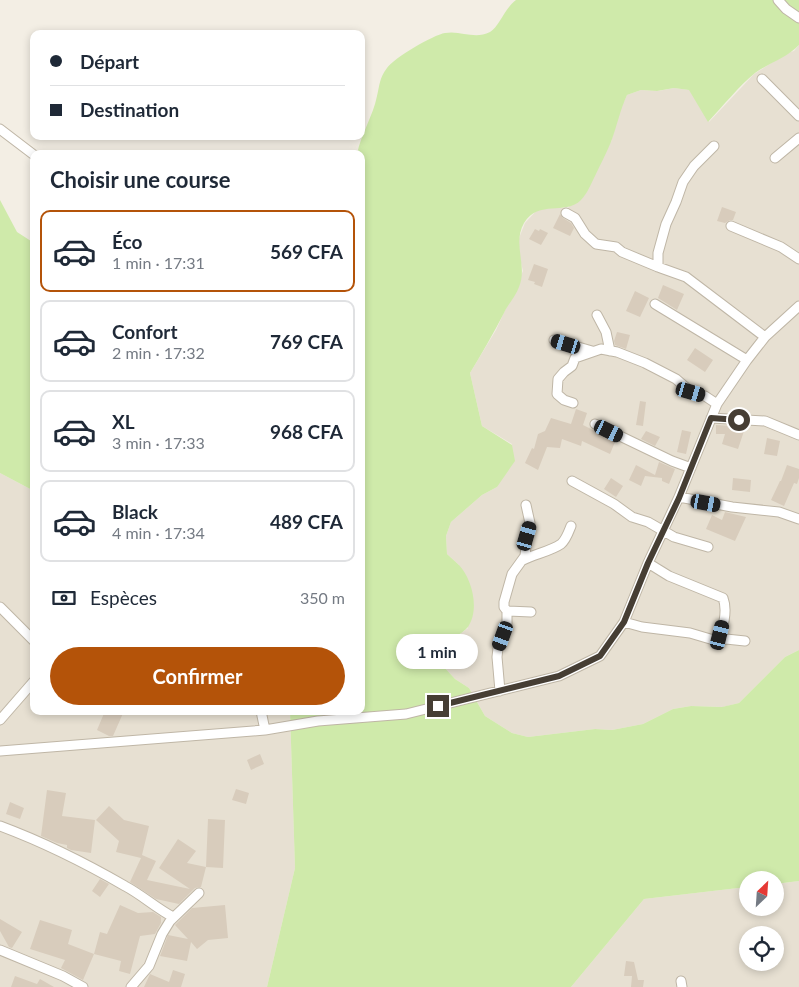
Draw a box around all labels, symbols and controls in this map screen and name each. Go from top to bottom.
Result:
text: Départ [80,50,139,73]
text: Destination [80,98,179,121]
text: Choisir une course [50,166,231,193]
icon: car [52,229,97,274]
text: Éco [112,230,142,253]
text: 569 CFA [270,240,343,263]
text: 1 min · 17:31 [112,253,205,272]
icon: car [52,319,97,364]
text: Confort [112,320,177,343]
text: 769 CFA [270,330,343,353]
car [549,332,582,356]
text: 2 min · 17:32 [112,343,205,362]
car [674,381,707,403]
icon: car [52,409,97,454]
route start [728,409,750,431]
text: XL [112,410,135,433]
car [592,418,625,444]
text: 968 CFA [270,420,343,443]
text: 3 min · 17:33 [112,433,205,452]
car [689,493,722,513]
icon: car [52,499,97,544]
text: Black [112,500,158,523]
text: 489 CFA [270,510,343,533]
car [515,520,538,552]
text: 4 min · 17:34 [112,523,205,542]
icon: cash [50,584,78,612]
text: Espèces [90,586,157,609]
text: 350 m [300,588,345,607]
car [490,619,515,653]
car [709,619,730,651]
callout: 1 min [397,634,479,668]
text: 1 min [417,642,457,661]
button: Confirmer [50,647,345,705]
route end [427,695,449,717]
north arrow [739,871,784,916]
map controls [739,871,784,971]
button: locate [739,926,784,971]

